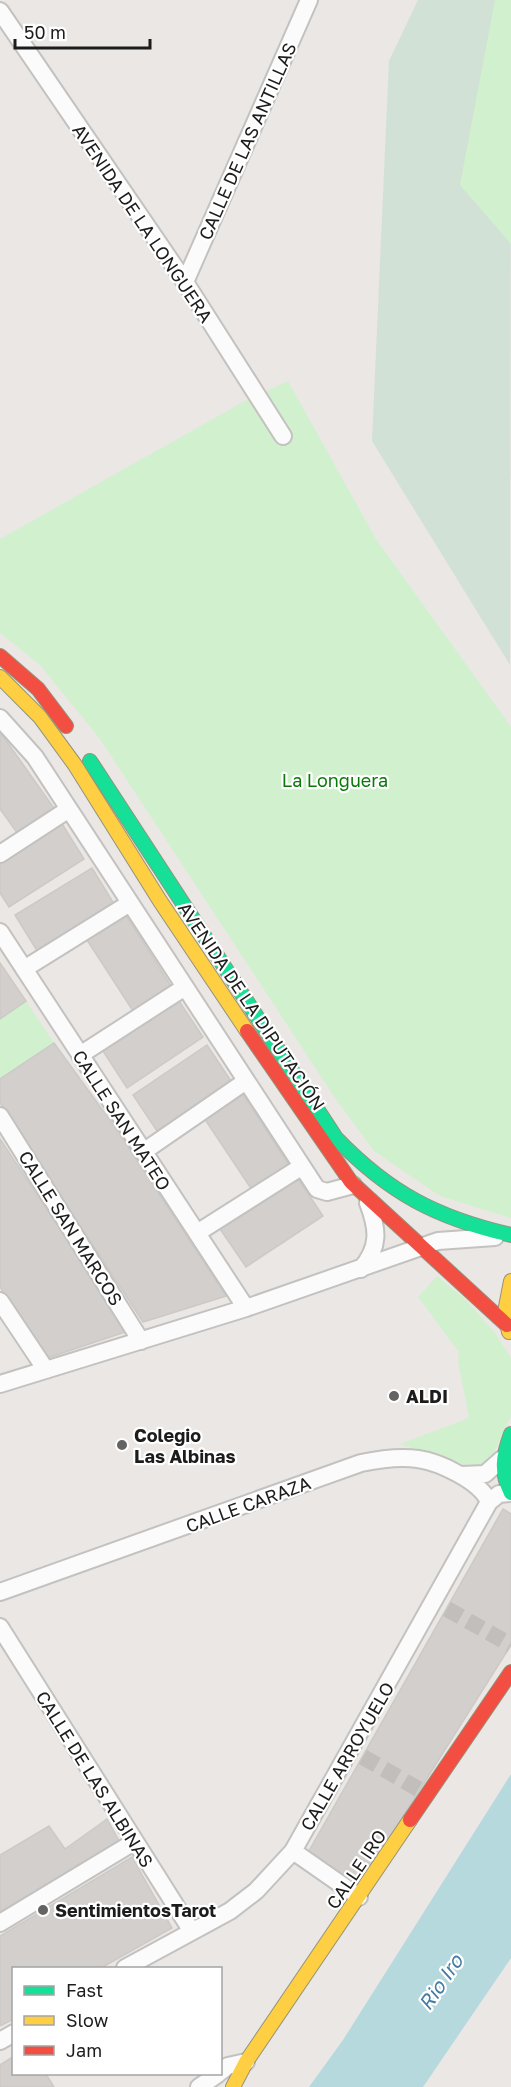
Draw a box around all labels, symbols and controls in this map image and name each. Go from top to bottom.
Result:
scale bar [15,12,150,50]
text: 50 m [24,21,66,43]
street label: CALLE DE LAS ANTILLAS [193,39,301,243]
street label: AVENIDA DE LA LONGUERA [68,120,218,326]
park label: La Longuera [282,769,388,791]
street label: AVENIDA DE LA DIPUTACIÓN [174,898,330,1114]
street label: CALLE SAN MATEO [68,1046,176,1194]
street label: CALLE SAN MARCOS [14,1147,128,1309]
place label: ALDI [406,1385,448,1407]
marker: ALDI [387,1389,401,1403]
place label: Colegio Las Albinas [134,1424,236,1467]
marker: Colegio Las Albinas [115,1438,129,1452]
street label: CALLE CARAZA [183,1471,313,1537]
street label: CALLE ARROYUELO [296,1678,398,1834]
street label: CALLE DE LAS ALBINAS [32,1687,158,1871]
street label: CALLE IRO [321,1825,391,1913]
place label: SentimientosTarot [55,1899,216,1921]
marker: SentimientosTarot [36,1903,50,1917]
water label: Rio Iro [413,1949,468,2014]
legend [12,1967,222,2075]
text: Fast [66,1979,103,2001]
text: Slow [66,2009,109,2031]
text: Jam [66,2039,102,2061]

